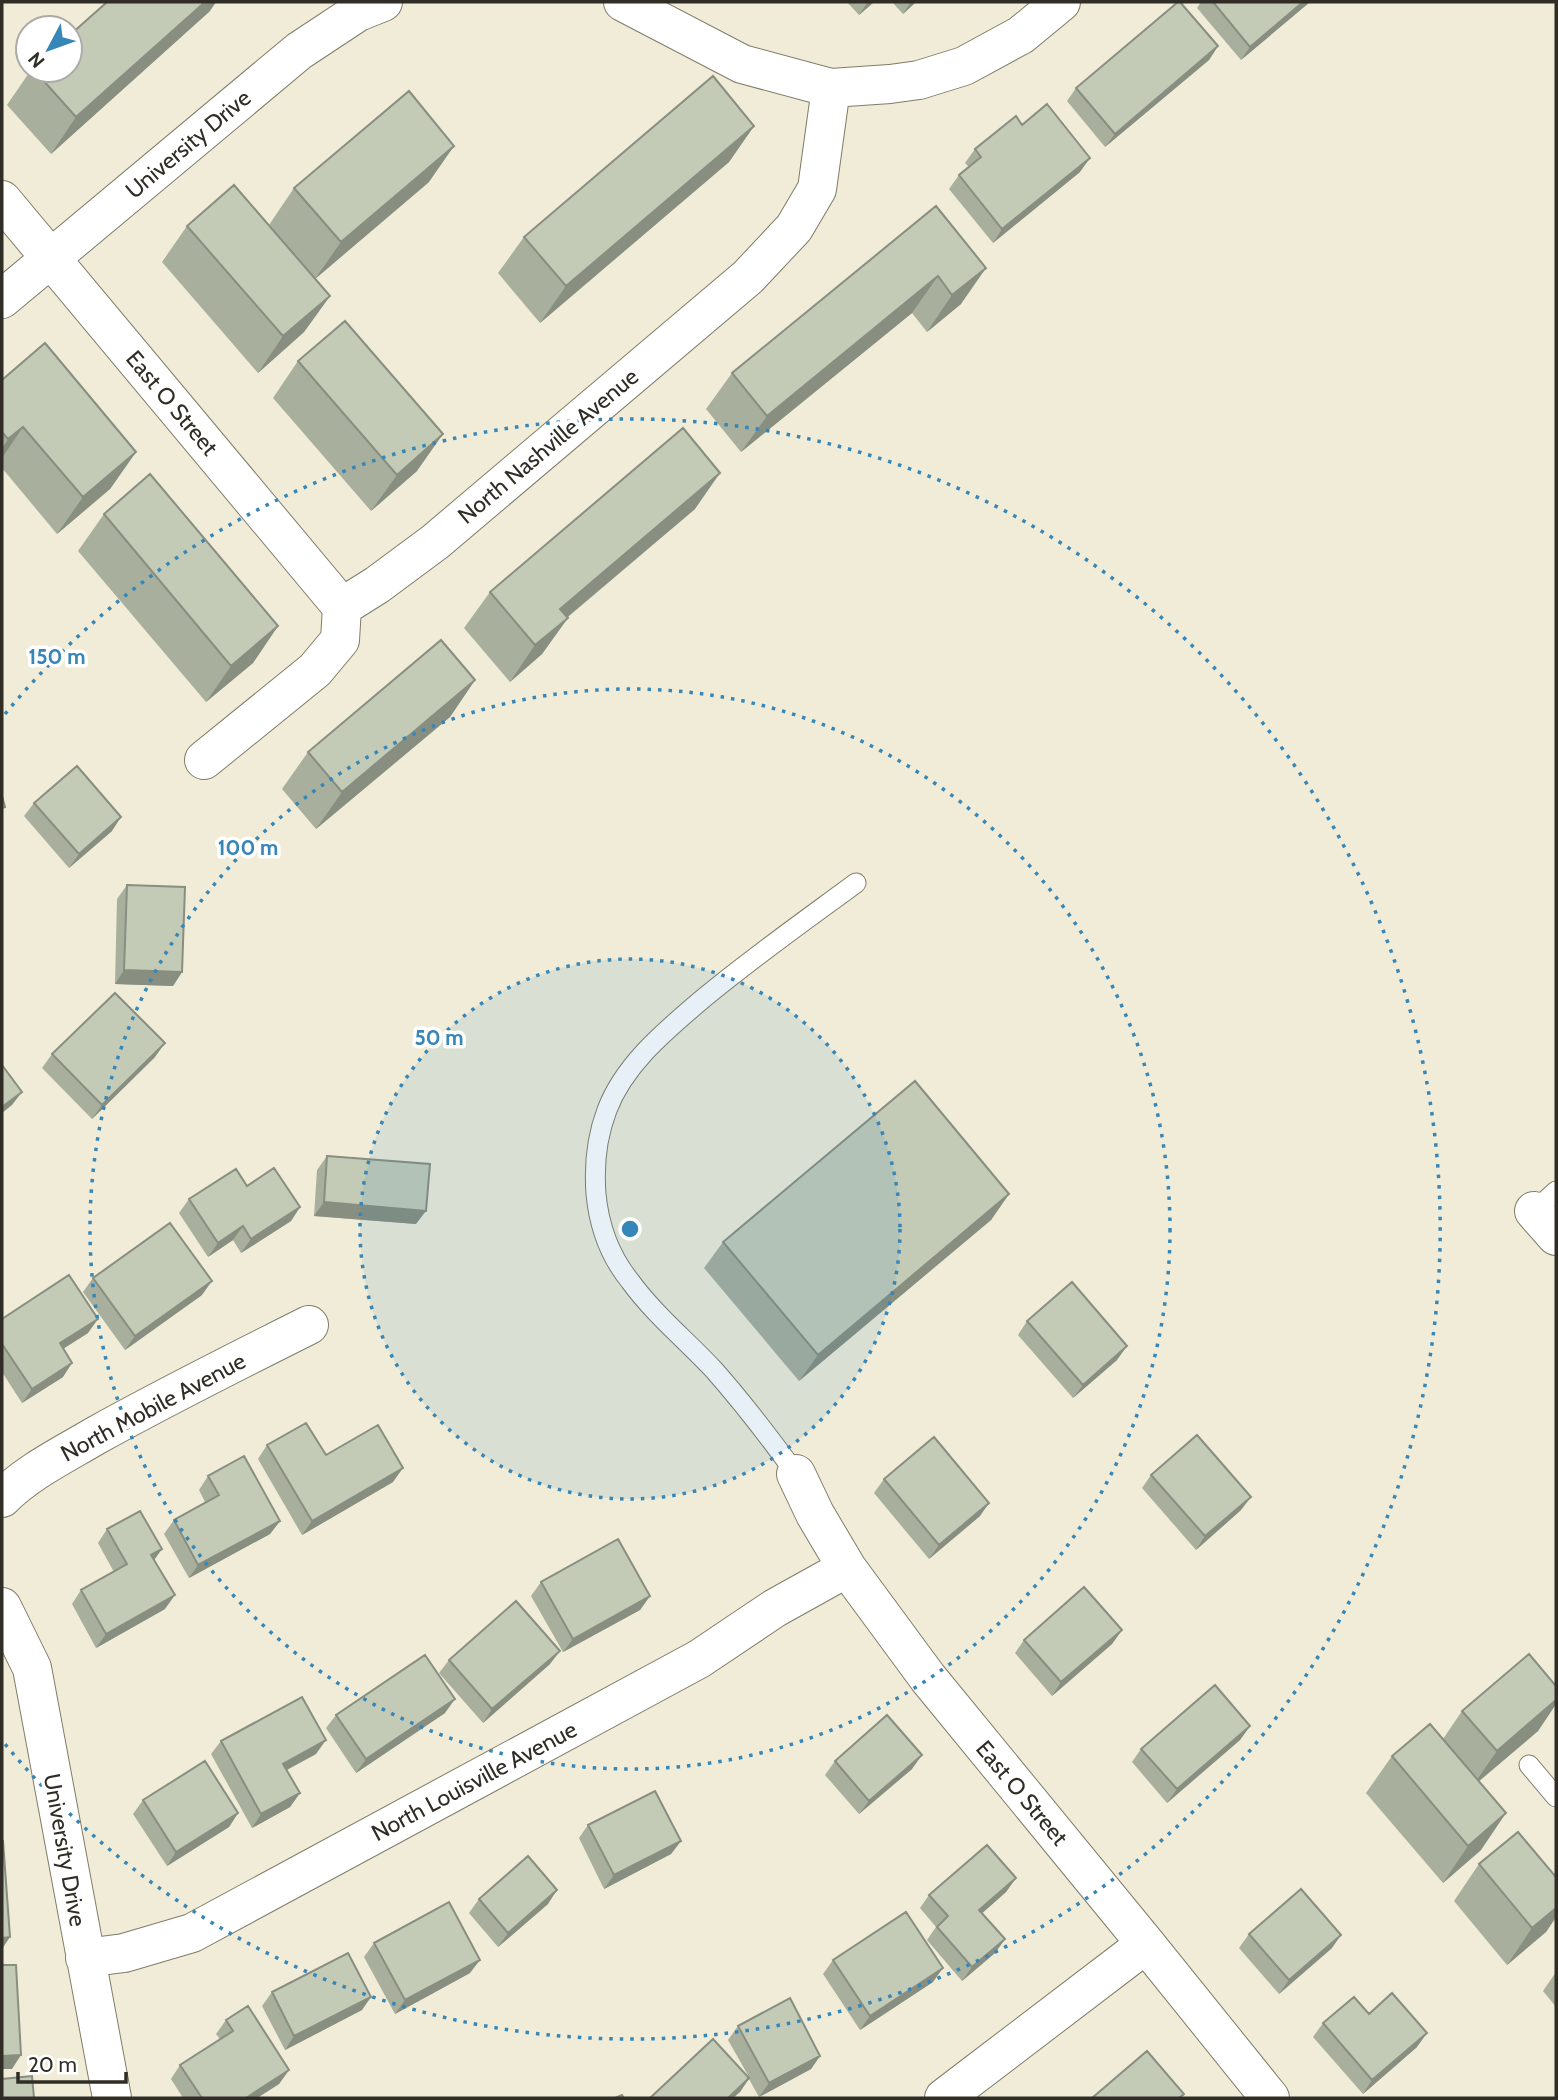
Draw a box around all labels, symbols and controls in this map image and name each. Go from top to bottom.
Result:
north arrow [14,14,84,84]
text: N [23,47,50,72]
street label: University Drive [120,83,256,204]
street label: East O Street [120,345,224,461]
street label: North Nashville Avenue [452,362,644,530]
text: 150 m [29,644,85,669]
text: 100 m [218,835,278,860]
text: 50 m [414,1025,464,1050]
centre of rings [618,1217,642,1241]
street label: North Mobile Avenue [56,1346,250,1468]
street label: North Louisville Avenue [367,1715,582,1847]
street label: East O Street [970,1735,1074,1851]
street label: University Drive [38,1771,92,1929]
scale bar [18,2040,126,2084]
text: 20 m [28,2052,77,2077]

